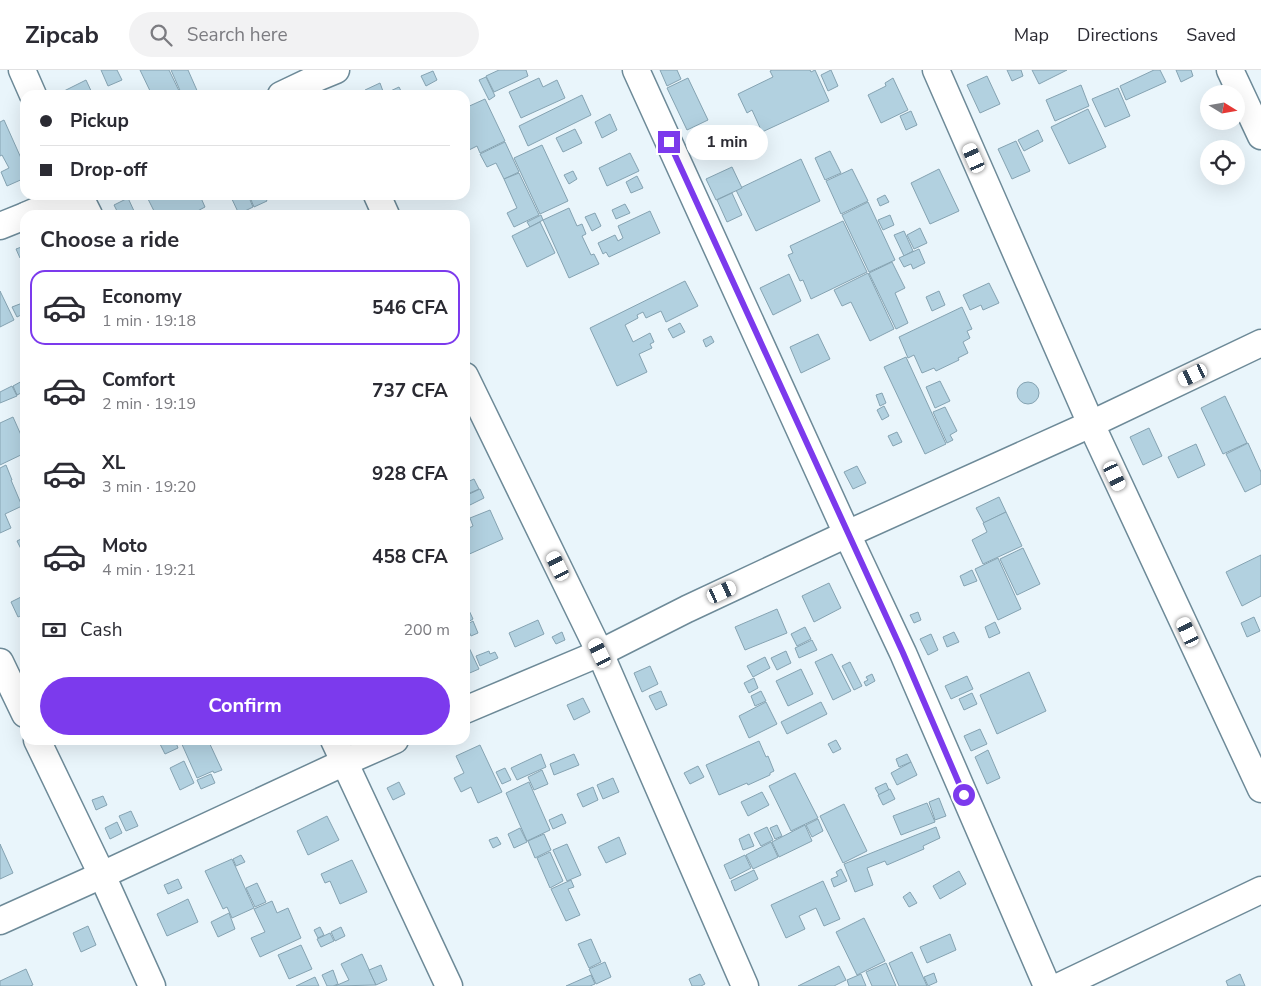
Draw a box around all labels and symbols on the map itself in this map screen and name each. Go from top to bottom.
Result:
north arrow [1200,85,1245,130]
callout: 1 min [686,124,769,160]
route end [658,131,680,153]
car [961,141,986,175]
car [1176,362,1209,388]
car [1101,459,1128,493]
car [544,549,571,583]
car [705,579,738,605]
car [1174,615,1201,649]
car [586,636,613,670]
route start [953,784,975,806]

